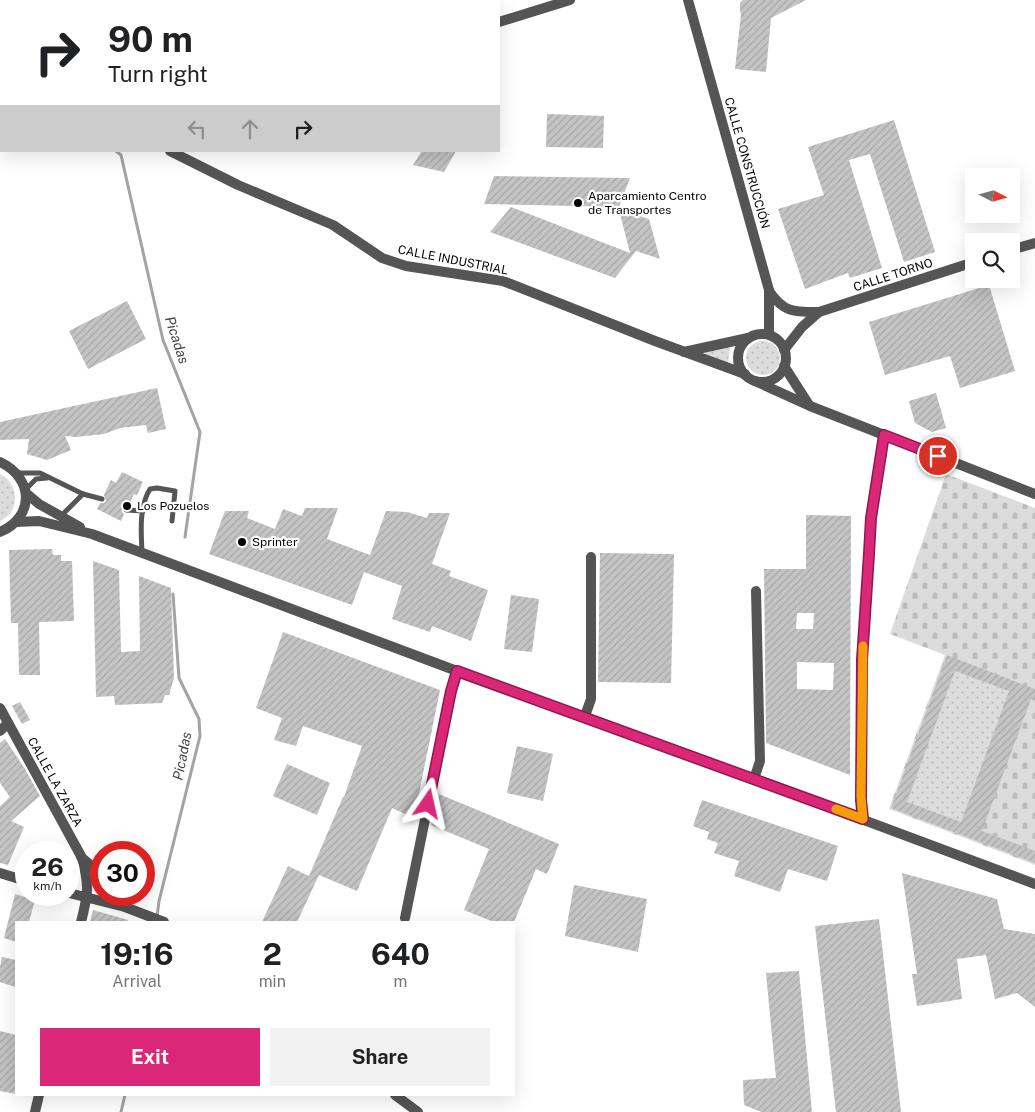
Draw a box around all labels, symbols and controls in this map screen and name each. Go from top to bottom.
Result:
text: 90 m [108,19,193,60]
icon: right [25,20,90,85]
text: Turn right [108,61,208,87]
street label: CALLE CONSTRUCCIÓN [722,96,772,230]
icon: left [183,115,211,143]
icon: ahead [236,115,264,143]
icon: right [289,115,317,143]
north arrow [965,168,1020,222]
map controls [965,168,1020,288]
place label: Aparcamiento Centro de Transportes [588,189,707,217]
marker: Aparcamiento Centro de Transportes [572,197,584,209]
button: search [965,233,1020,288]
street label: CALLE INDUSTRIAL [397,242,509,278]
street label: CALLE TORNO [852,256,935,294]
water label: Picadas [162,314,192,366]
pin [917,435,959,477]
icon: arrive [924,442,952,470]
place label: Los Pozuelos [137,499,209,513]
marker: Los Pozuelos [121,500,133,512]
place label: Sprinter [252,535,298,549]
marker: Sprinter [236,536,248,548]
water label: Picadas [169,730,195,782]
street label: CALLE LA ZARZA [25,735,86,830]
position arrow [401,777,453,829]
speed limit sign: 30 [90,841,155,906]
text: 26 [31,852,64,882]
text: km/h [33,879,62,893]
text: 19:16 [100,936,174,972]
text: 2 [263,936,282,972]
text: 640 [371,936,430,972]
text: Arrival [112,972,162,991]
text: min [259,972,286,991]
text: m [394,972,407,991]
button: Exit [40,1028,260,1086]
button: Share [270,1028,490,1086]

